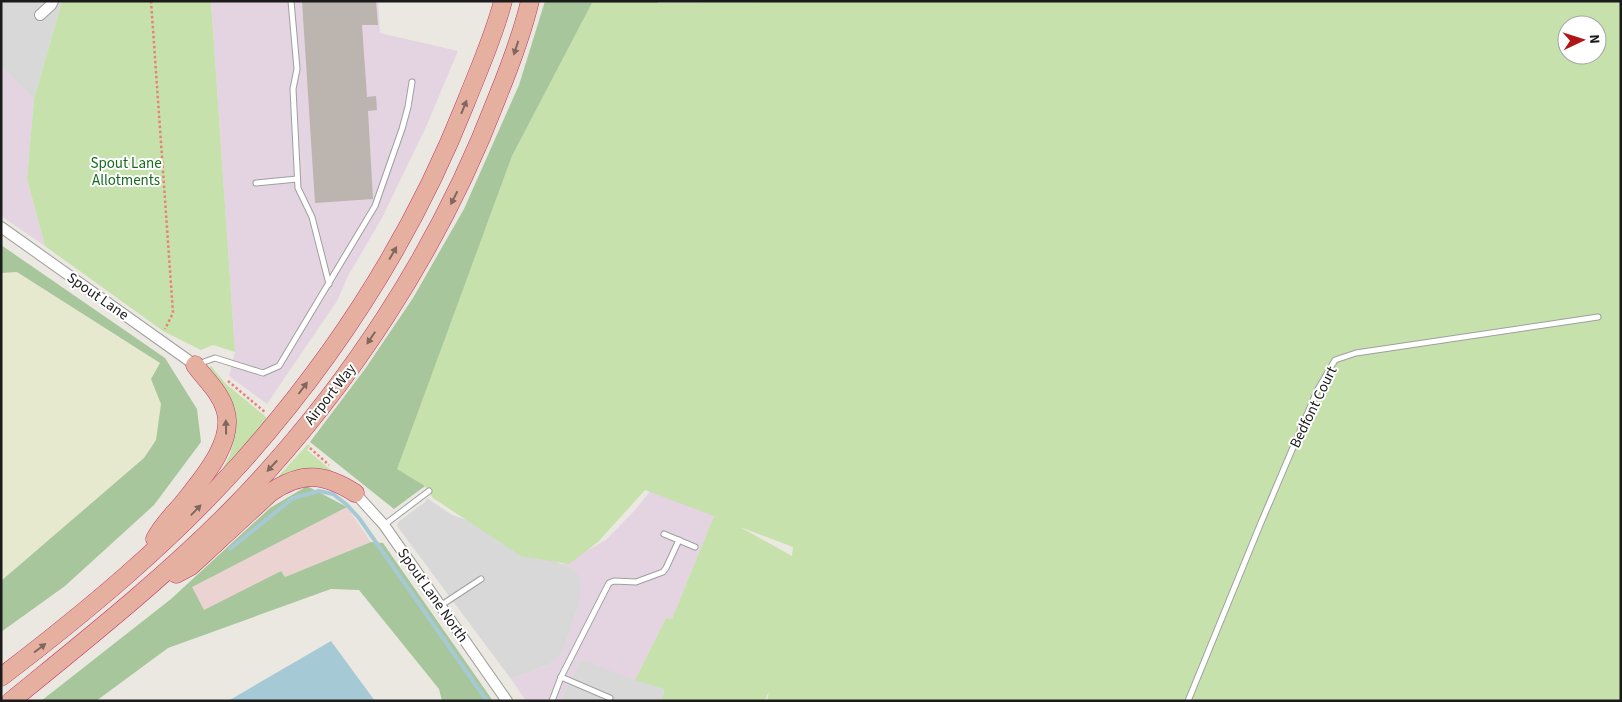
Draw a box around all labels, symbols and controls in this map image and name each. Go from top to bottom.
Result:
north arrow [1557,15,1607,65]
text: N [1584,34,1604,45]
one-way arrow [512,41,520,56]
one-way arrow [461,100,469,114]
park label: Spout Lane Allotments [90,153,162,191]
one-way arrow [450,191,458,205]
one-way arrow [389,246,398,260]
street label: Spout Lane [63,267,133,325]
one-way arrow [366,331,376,344]
street label: Airport Way [300,359,361,429]
street label: Bedfont Court [1285,363,1342,452]
one-way arrow [298,381,308,395]
one-way arrow [222,418,230,434]
one-way arrow [266,459,278,471]
one-way arrow [190,504,202,516]
street label: Spout Lane North [392,544,473,647]
one-way arrow [33,642,46,653]

